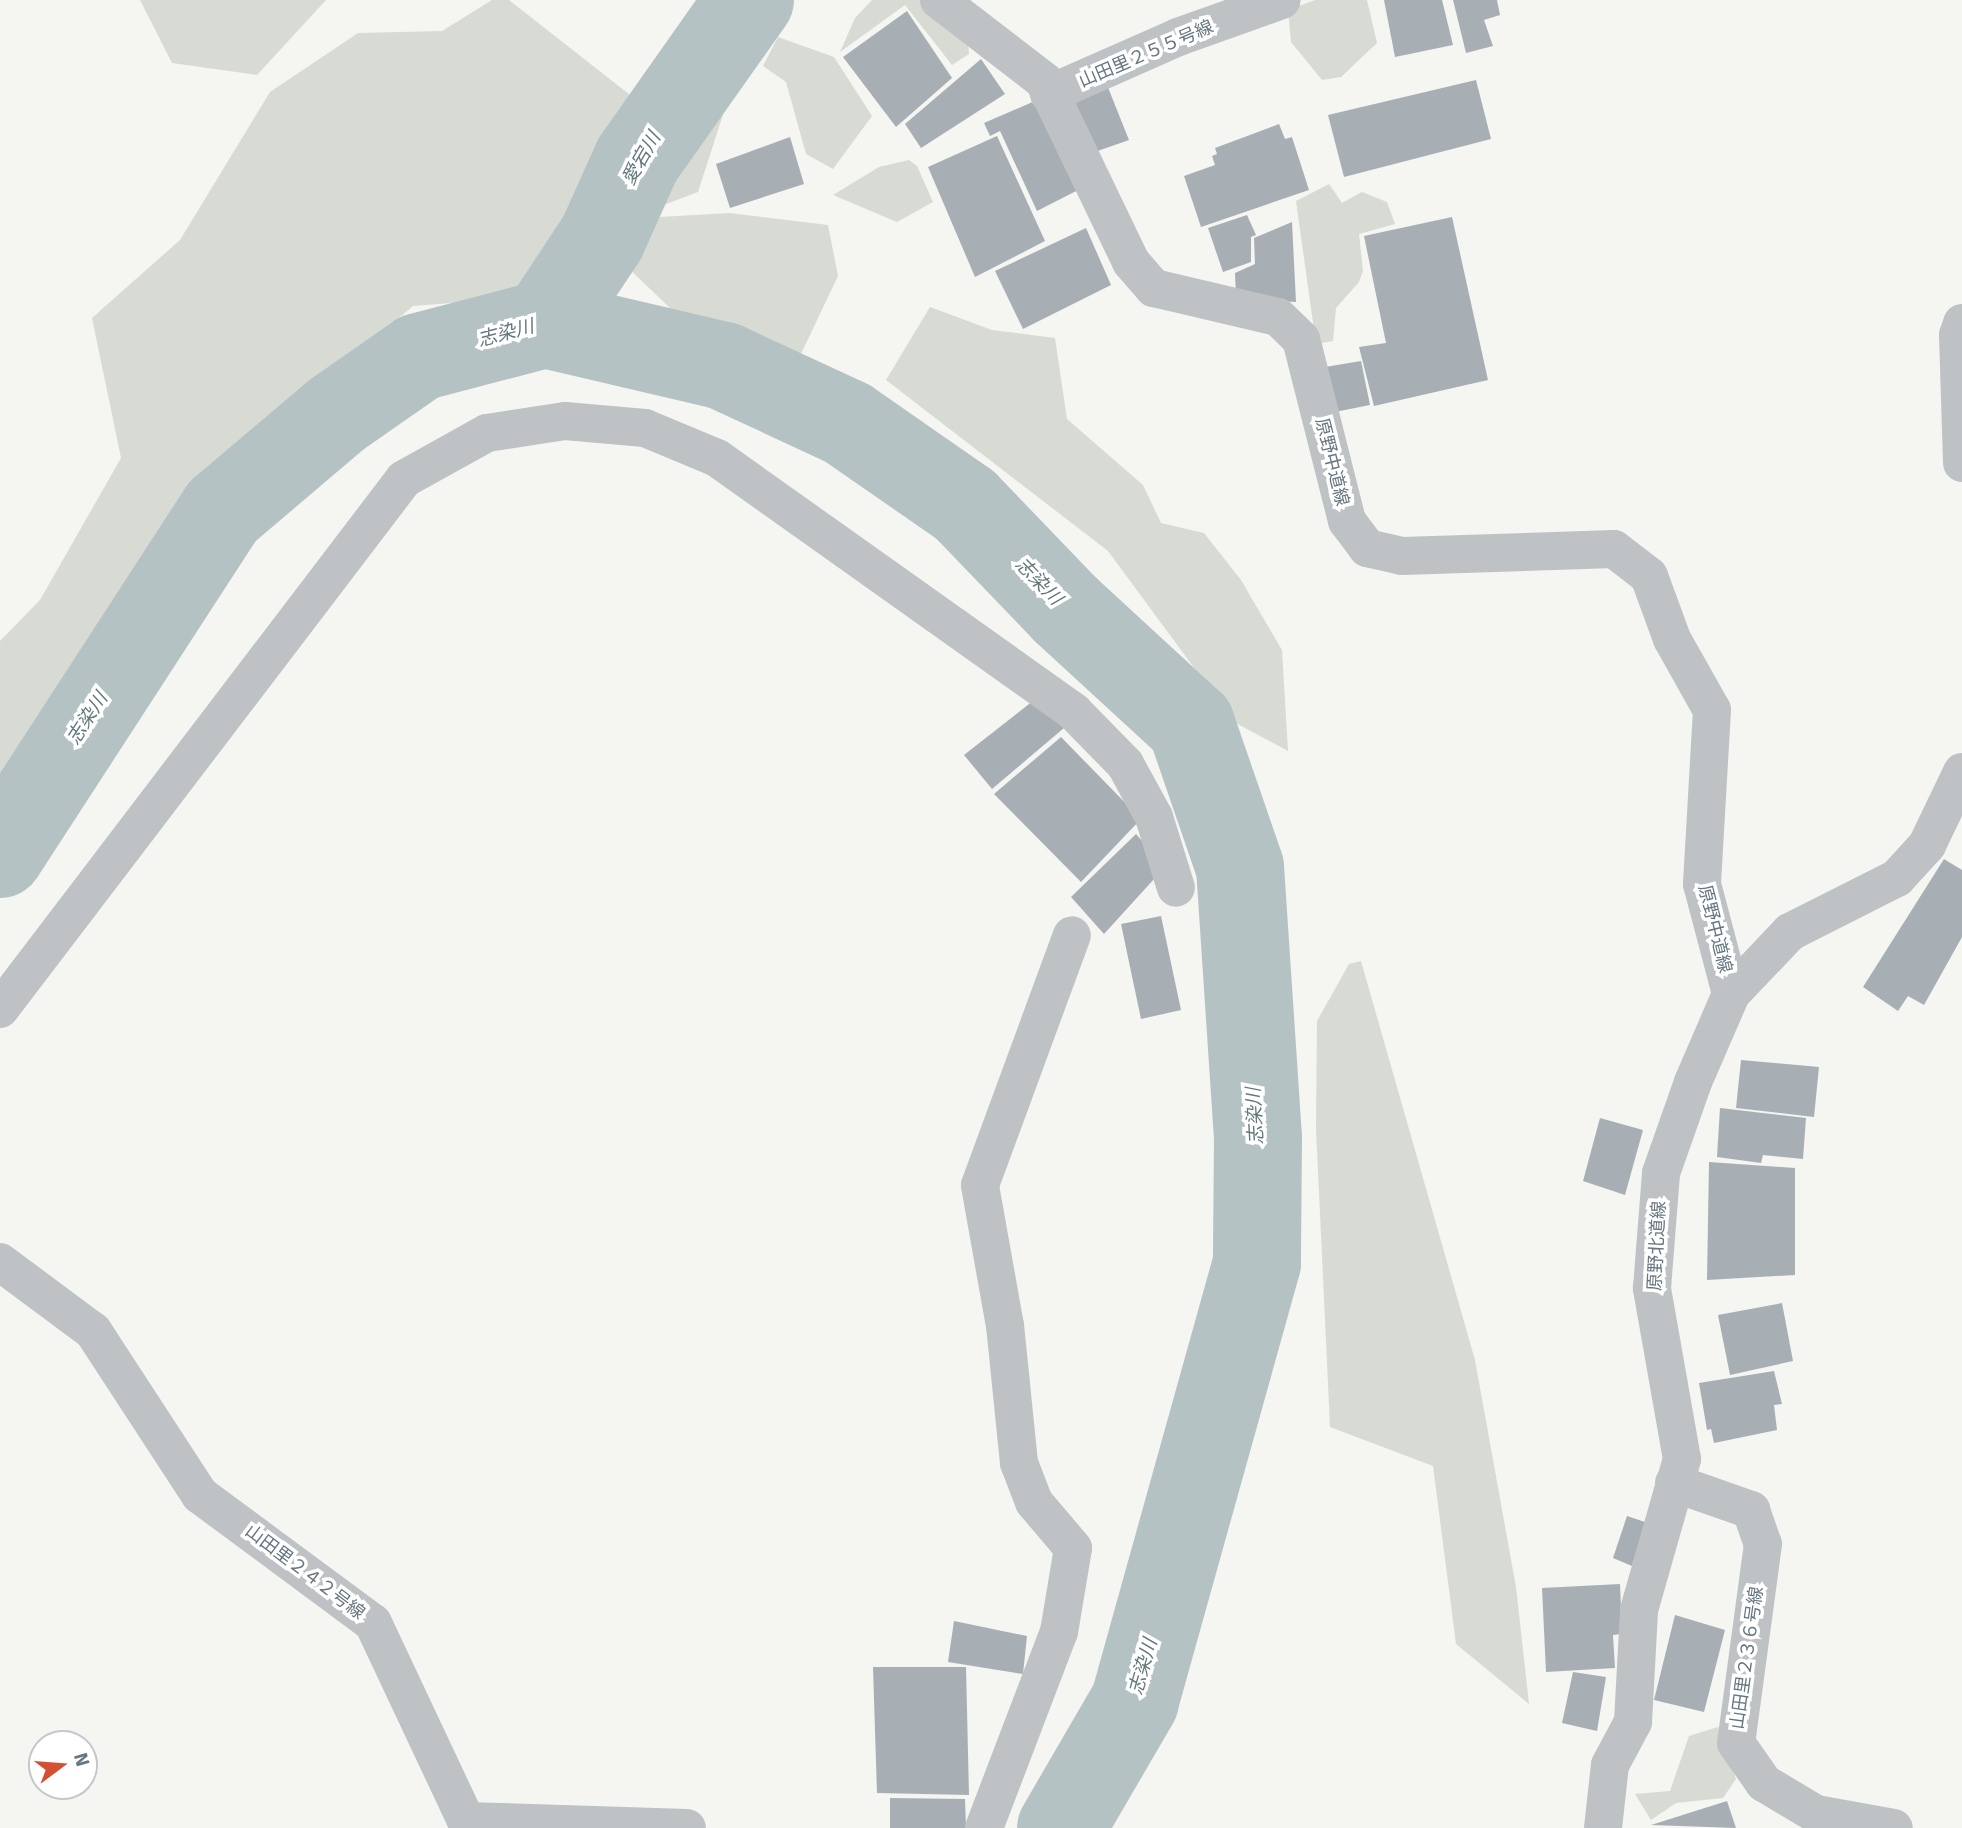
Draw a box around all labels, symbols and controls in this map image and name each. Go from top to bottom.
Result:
street label: 山田里２５５号線 [1076,16,1216,92]
water label: 愛宕川 [618,129,666,189]
water label: 志染川 [476,316,536,352]
street label: 原野中道線 [1311,416,1353,508]
water label: 志染川 [1010,554,1066,610]
water label: 志染川 [63,689,113,749]
street label: 原野中道線 [1694,883,1736,975]
water label: 志染川 [1243,1087,1269,1145]
street label: 原野北道線 [1644,1200,1670,1292]
street label: 山田里２４２号線 [241,1520,369,1624]
street label: 山田里２３６号線 [1726,1585,1768,1731]
water label: 志染川 [1125,1636,1163,1698]
north arrow [28,1730,98,1800]
text: N [68,1750,95,1769]

